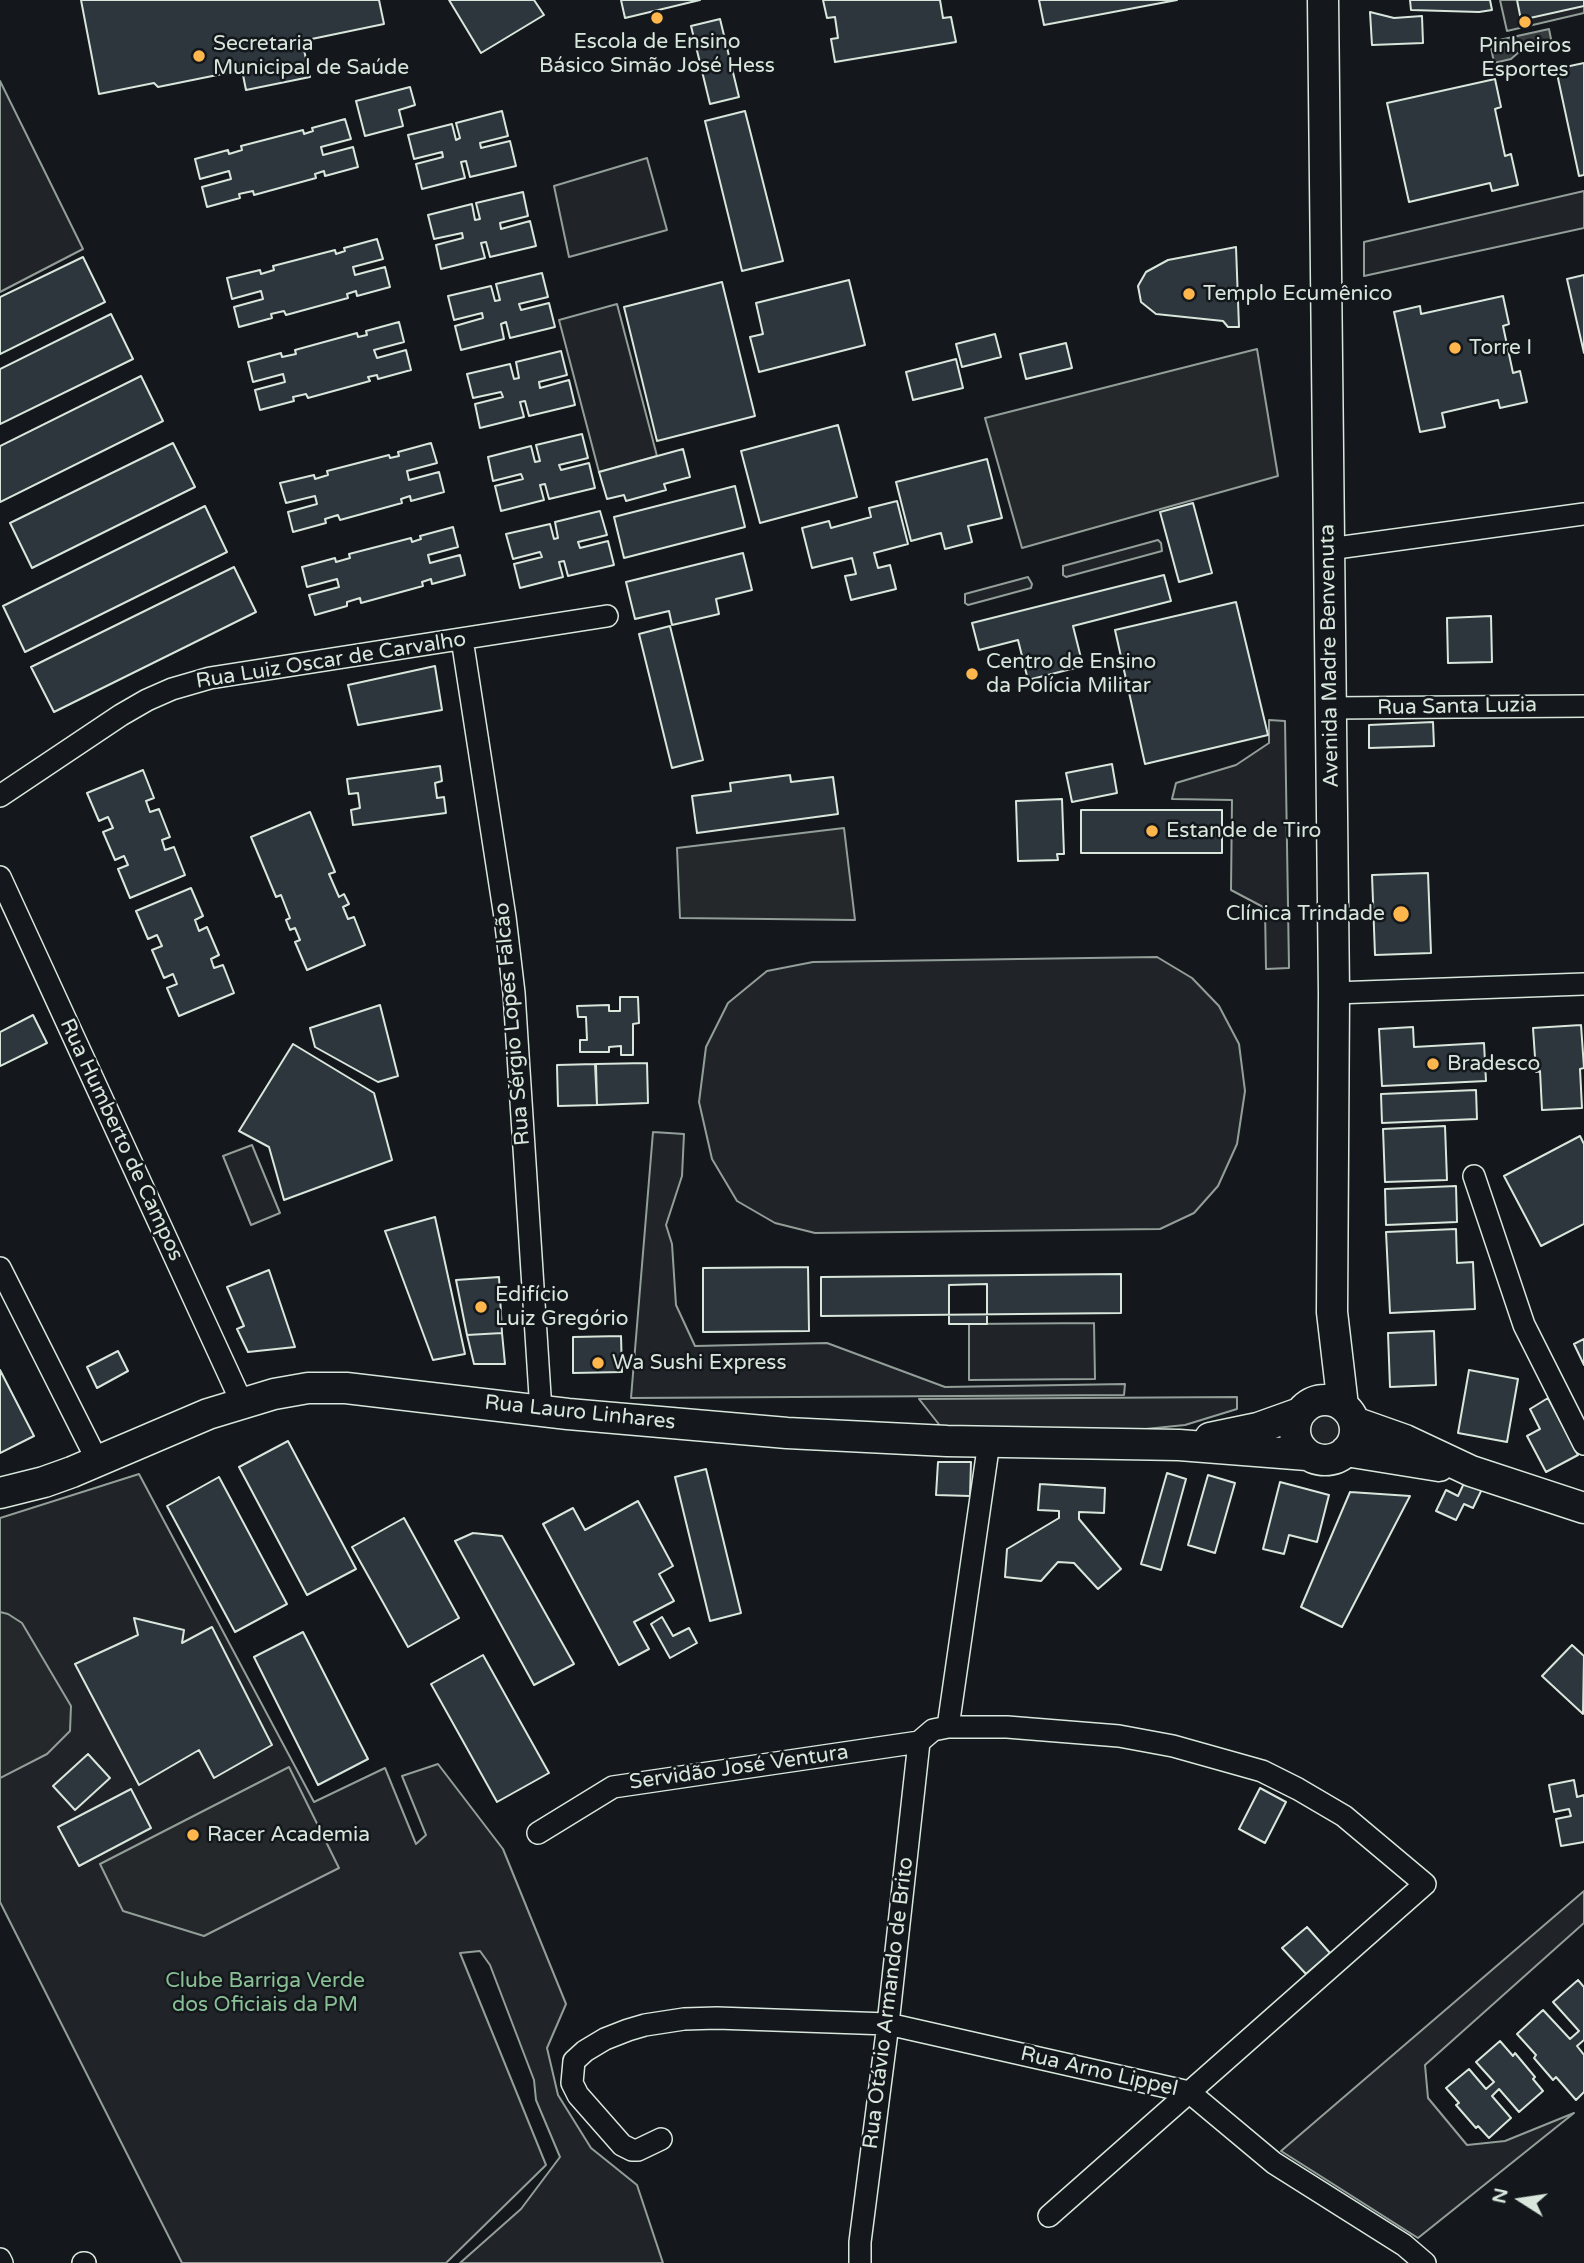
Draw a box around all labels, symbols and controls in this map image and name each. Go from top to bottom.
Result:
marker: Escola de Ensino Básico Simão José Hess [649,10,665,26]
marker: Pinheiros Esportes [1517,14,1533,30]
place label: Escola de Ensino Básico Simão José Hess [539,29,775,79]
place label: Secretaria Municipal de Saúde [213,31,409,81]
place label: Pinheiros Esportes [1479,33,1571,83]
marker: Secretaria Municipal de Saúde [191,48,207,64]
place label: Templo Ecumênico [1203,281,1392,307]
marker: Templo Ecumênico [1181,286,1197,302]
place label: Torre I [1469,335,1532,361]
marker: Torre I [1447,340,1463,356]
street label: Avenida Madre Benvenuta [1315,524,1345,788]
street label: Rua Luiz Oscar de Carvalho [194,627,468,695]
place label: Centro de Ensino da Polícia Militar [986,649,1156,699]
marker: Centro de Ensino da Polícia Militar [964,666,980,682]
street label: Rua Santa Luzia [1377,693,1537,721]
place label: Estande de Tiro [1166,818,1321,844]
marker: Estande de Tiro [1144,823,1160,839]
street label: Rua Sérgio Lopes Falcão [490,901,536,1147]
place label: Clínica Trindade [1226,901,1385,927]
marker: Clínica Trindade [1391,904,1411,924]
street label: Rua Humberto de Campos [54,1015,188,1265]
place label: Bradesco [1447,1051,1540,1077]
marker: Bradesco [1425,1056,1441,1072]
place label: Edifício Luiz Gregório [495,1282,629,1332]
marker: Edifício Luiz Gregório [473,1299,489,1315]
place label: Wa Sushi Express [612,1350,787,1376]
marker: Wa Sushi Express [590,1355,606,1371]
street label: Rua Lauro Linhares [483,1390,677,1436]
street label: Servidão José Ventura [628,1740,850,1796]
place label: Racer Academia [207,1822,370,1848]
marker: Racer Academia [185,1827,201,1843]
street label: Rua Otávio Armando de Brito [859,1855,919,2151]
park label: Clube Barriga Verde dos Oficiais da PM [165,1968,365,2018]
street label: Rua Arno Lippel [1018,2042,1180,2102]
north arrow [1486,2165,1556,2235]
text: N [1488,2186,1513,2205]

